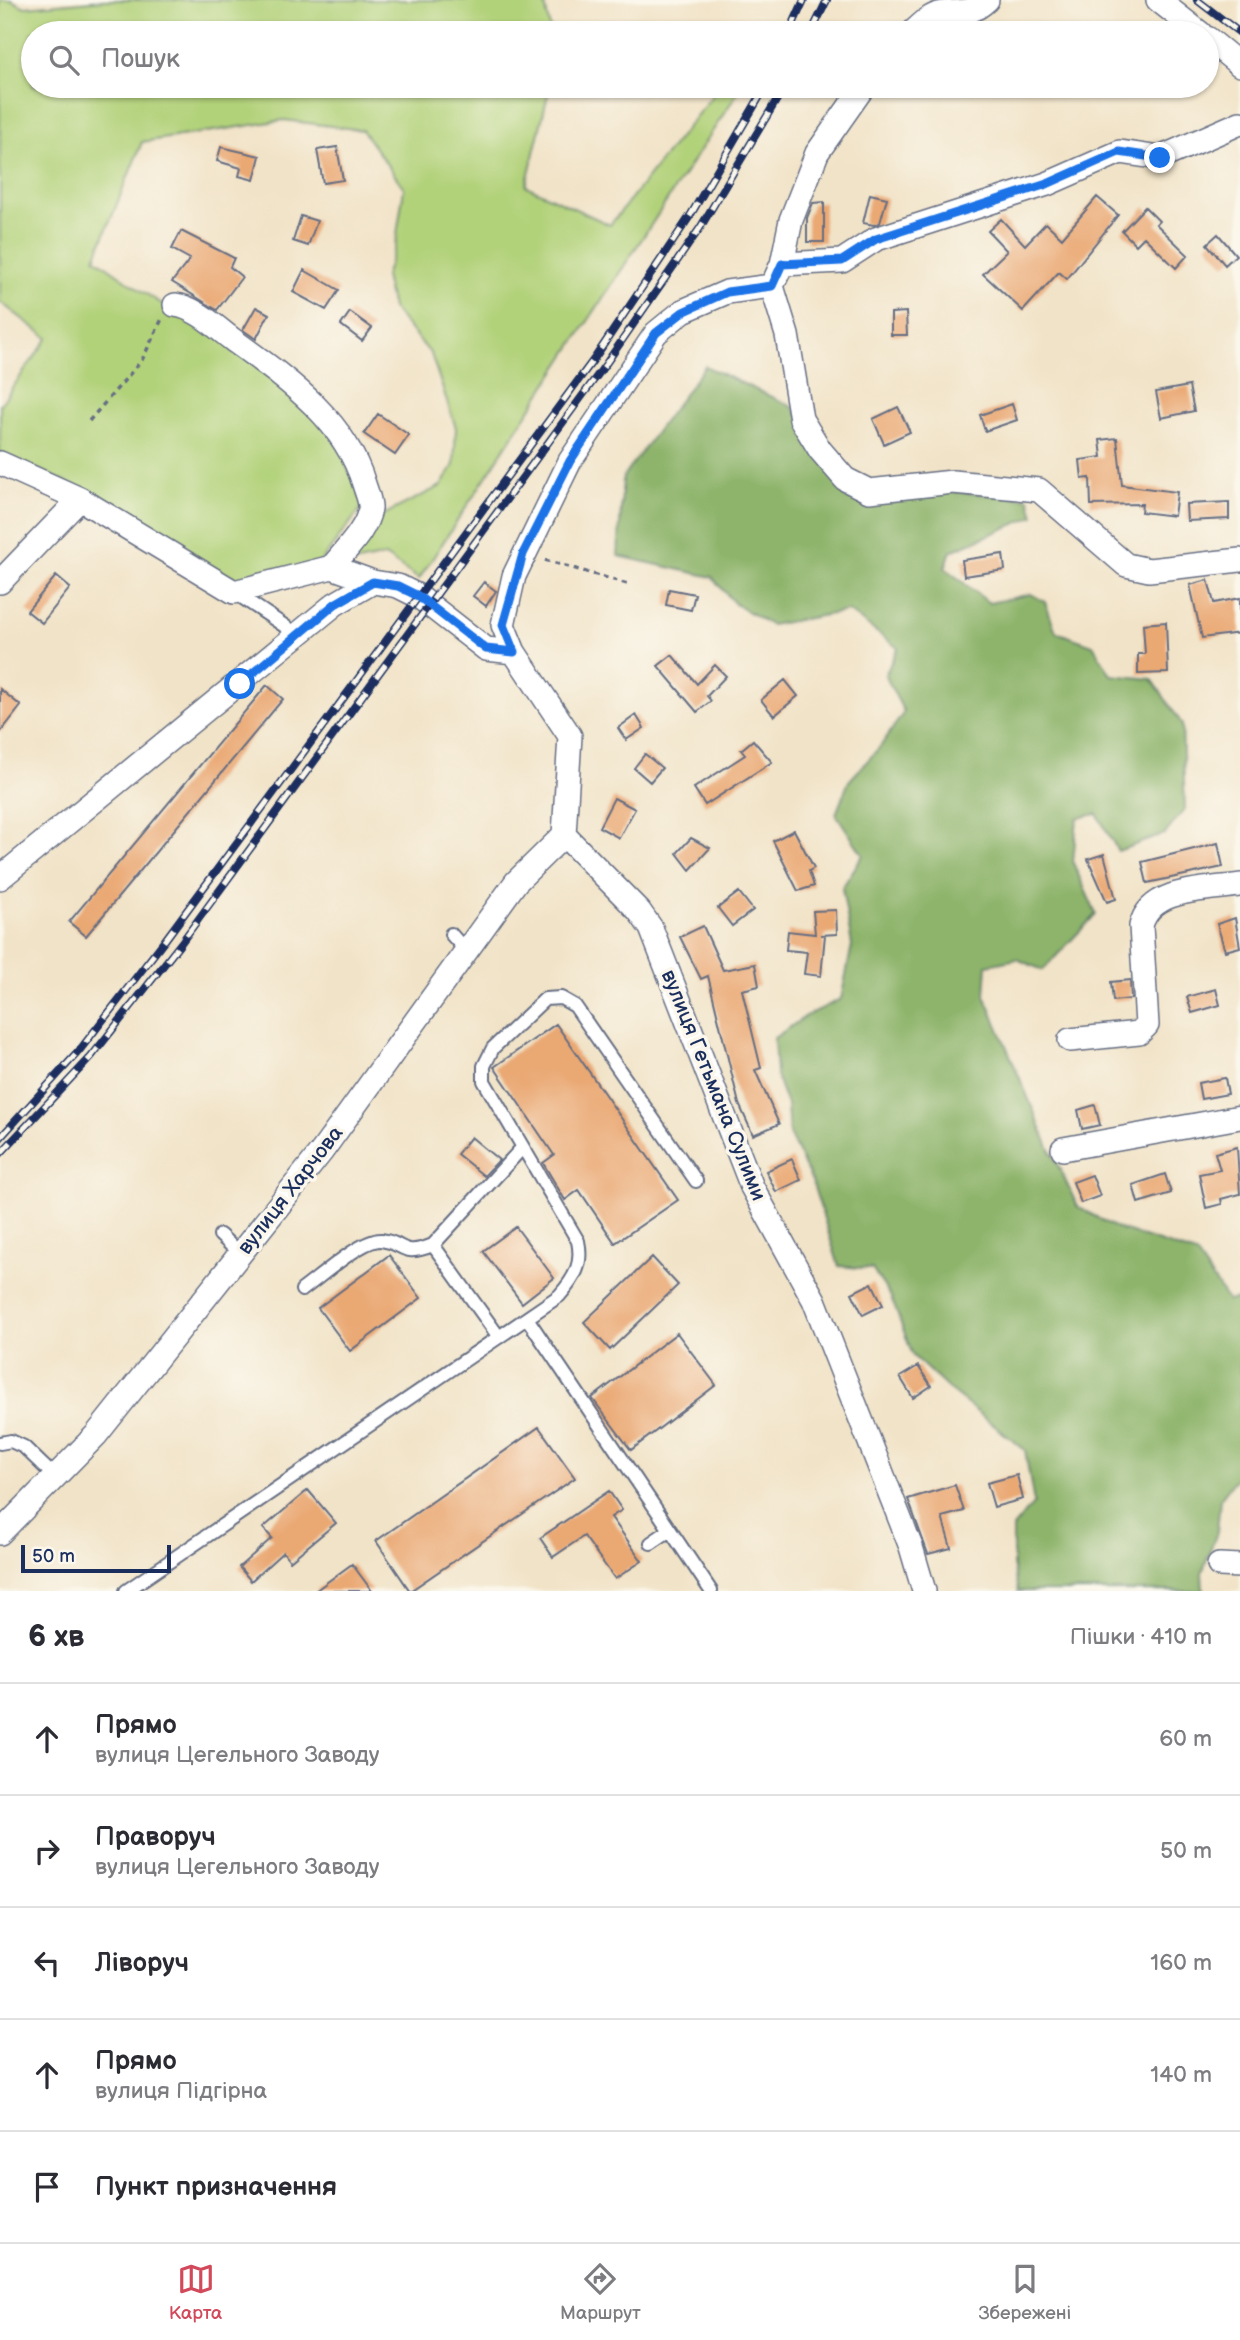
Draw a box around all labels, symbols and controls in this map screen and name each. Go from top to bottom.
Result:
search box [21,21,1219,98]
icon: search [45,41,83,79]
text: Пошук [101,44,180,75]
route end [1144,142,1175,173]
route start [224,668,255,699]
street label: вулиця Гетьмана Сулими [656,966,771,1204]
street label: вулиця Харчова [232,1121,349,1260]
scale bar [21,1542,172,1574]
text: 50 m [32,1545,75,1568]
text: 6 хв [28,1619,84,1655]
text: Пішки · 410 m [1070,1623,1212,1651]
text: Прямо [95,1710,177,1741]
icon: ahead [28,1720,66,1758]
text: 60 m [1159,1725,1212,1753]
text: вулиця Цегельного Заводу [95,1741,379,1769]
text: Праворуч [95,1822,216,1853]
icon: right [28,1832,66,1870]
text: 50 m [1160,1837,1212,1865]
text: вулиця Цегельного Заводу [95,1853,379,1881]
icon: left [28,1944,66,1982]
text: Ліворуч [95,1948,189,1979]
text: 160 m [1150,1949,1212,1977]
text: Прямо [95,2046,177,2077]
icon: ahead [28,2056,66,2094]
text: 140 m [1150,2061,1212,2089]
text: вулиця Підгірна [95,2077,267,2105]
icon: arrive [28,2168,66,2206]
text: Пункт призначення [95,2172,337,2203]
tab: Карта [169,2260,222,2325]
tab: Маршрут [560,2260,641,2325]
tab: Збережені [978,2260,1071,2325]

